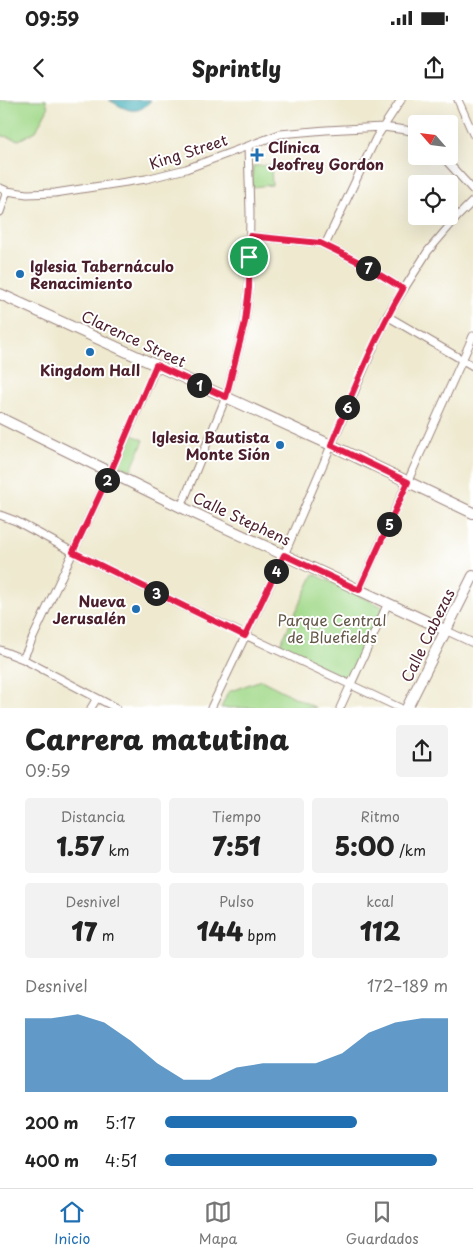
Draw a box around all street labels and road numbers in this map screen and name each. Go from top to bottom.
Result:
street label: King Street [146,128,230,174]
street label: Clarence Street [78,304,190,372]
street label: Calle Stephens [189,485,295,551]
street label: Calle Cabezas [394,584,460,686]

